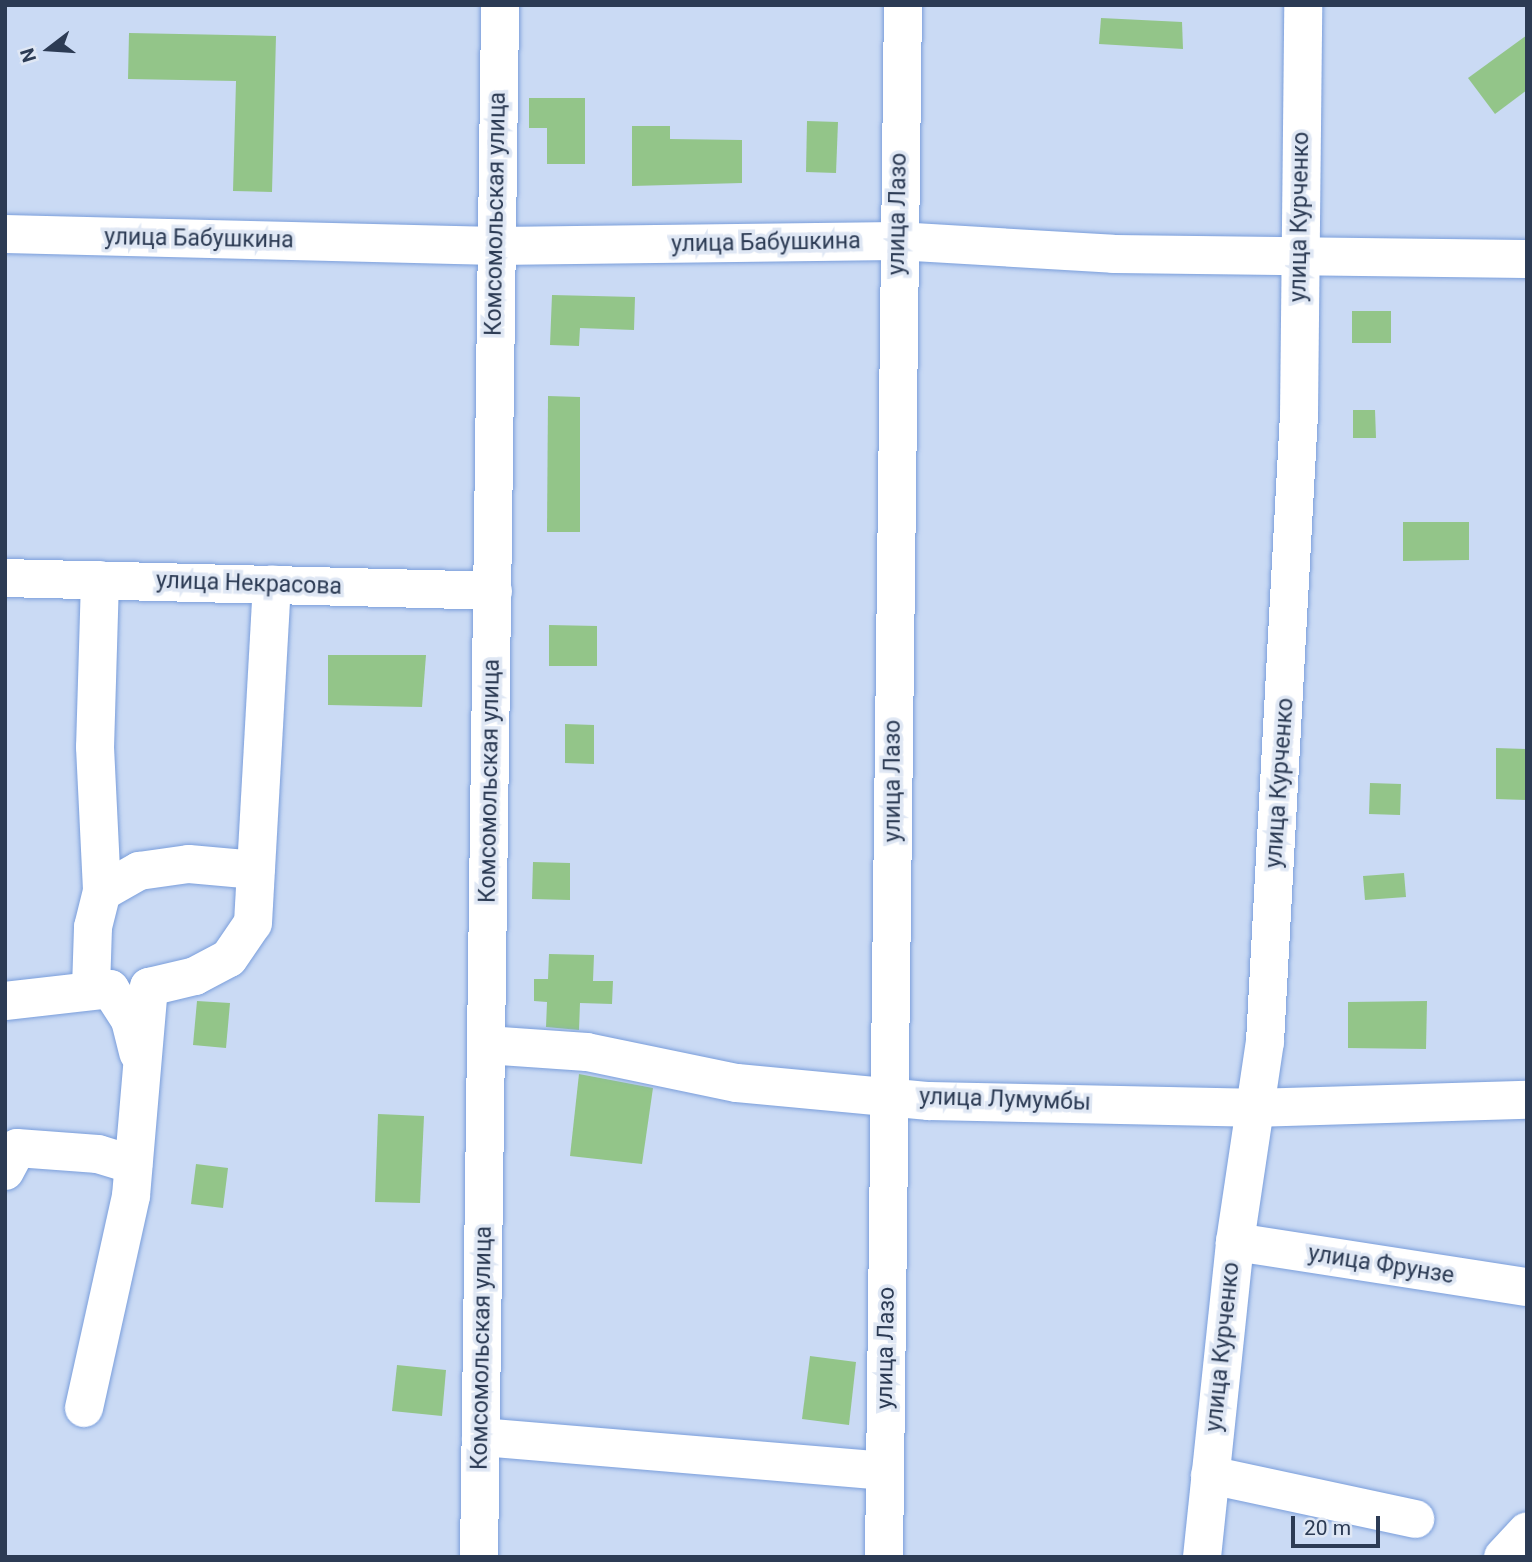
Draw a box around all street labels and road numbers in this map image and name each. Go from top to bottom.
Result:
street label: Комсомольская улица [480,92,512,336]
street label: улица Курченко [1285,132,1315,302]
street label: улица Лазо [883,153,913,275]
street label: улица Бабушкина [104,224,294,254]
street label: улица Бабушкина [671,228,861,258]
street label: улица Некрасова [156,567,342,601]
street label: Комсомольская улица [474,659,506,903]
street label: улица Курченко [1260,697,1300,869]
street label: улица Лазо [879,720,907,842]
street label: улица Лумумбы [919,1083,1091,1117]
street label: Комсомольская улица [466,1226,498,1470]
street label: улица Фрунзе [1306,1240,1456,1290]
street label: улица Курченко [1200,1261,1246,1433]
street label: улица Лазо [871,1287,901,1409]

